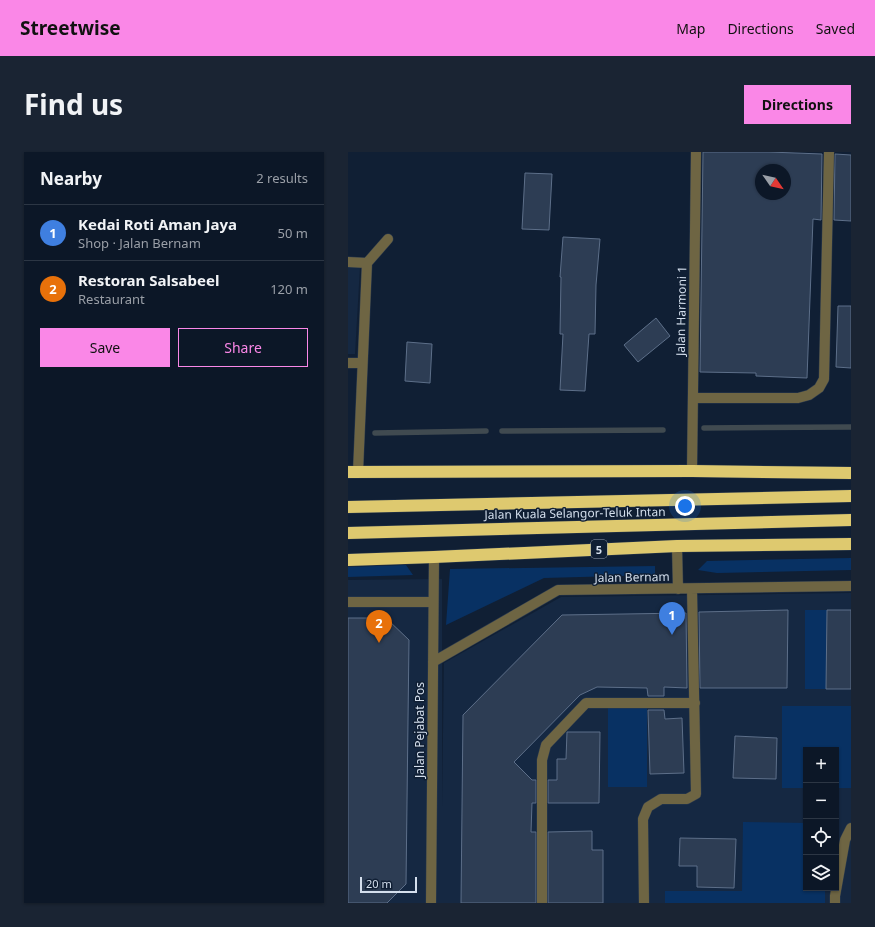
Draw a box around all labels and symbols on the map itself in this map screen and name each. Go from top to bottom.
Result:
north arrow [755,164,791,200]
street label: Jalan Harmoni 1 [672,266,690,357]
your location [675,496,695,516]
street label: Jalan Kuala Selangor-Teluk Intan [483,503,666,523]
road number: 5 [591,540,607,558]
street label: Jalan Bernam [593,568,670,586]
pin: 1 [659,602,685,635]
pin: 2 [366,610,392,643]
street label: Jalan Pejabat Pos [411,682,428,779]
scale bar [360,875,417,894]

